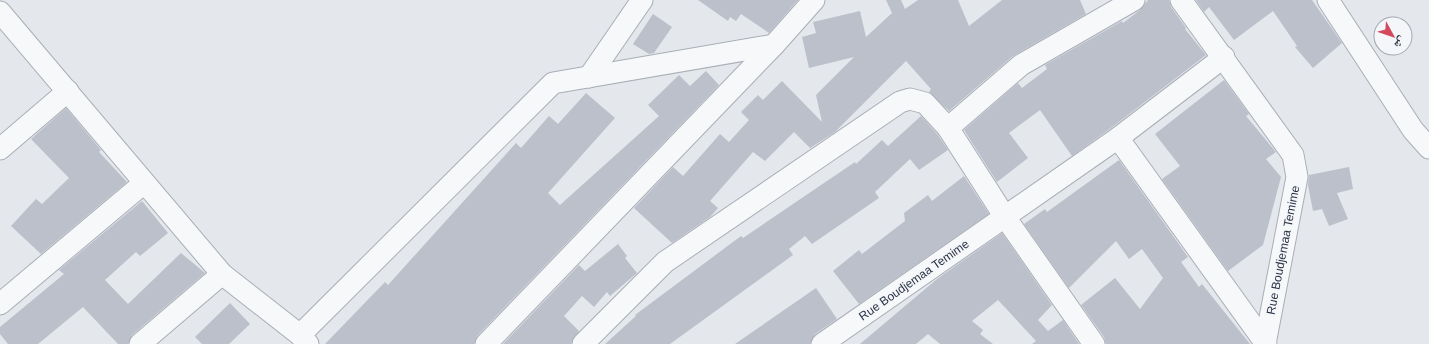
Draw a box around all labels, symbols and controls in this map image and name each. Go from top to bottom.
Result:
north arrow [1373,16,1413,56]
text: ش [1391,33,1409,51]
street label: Rue Boudjemaa Temime [1264,184,1302,316]
street label: Rue Boudjemaa Temime [856,236,972,323]

